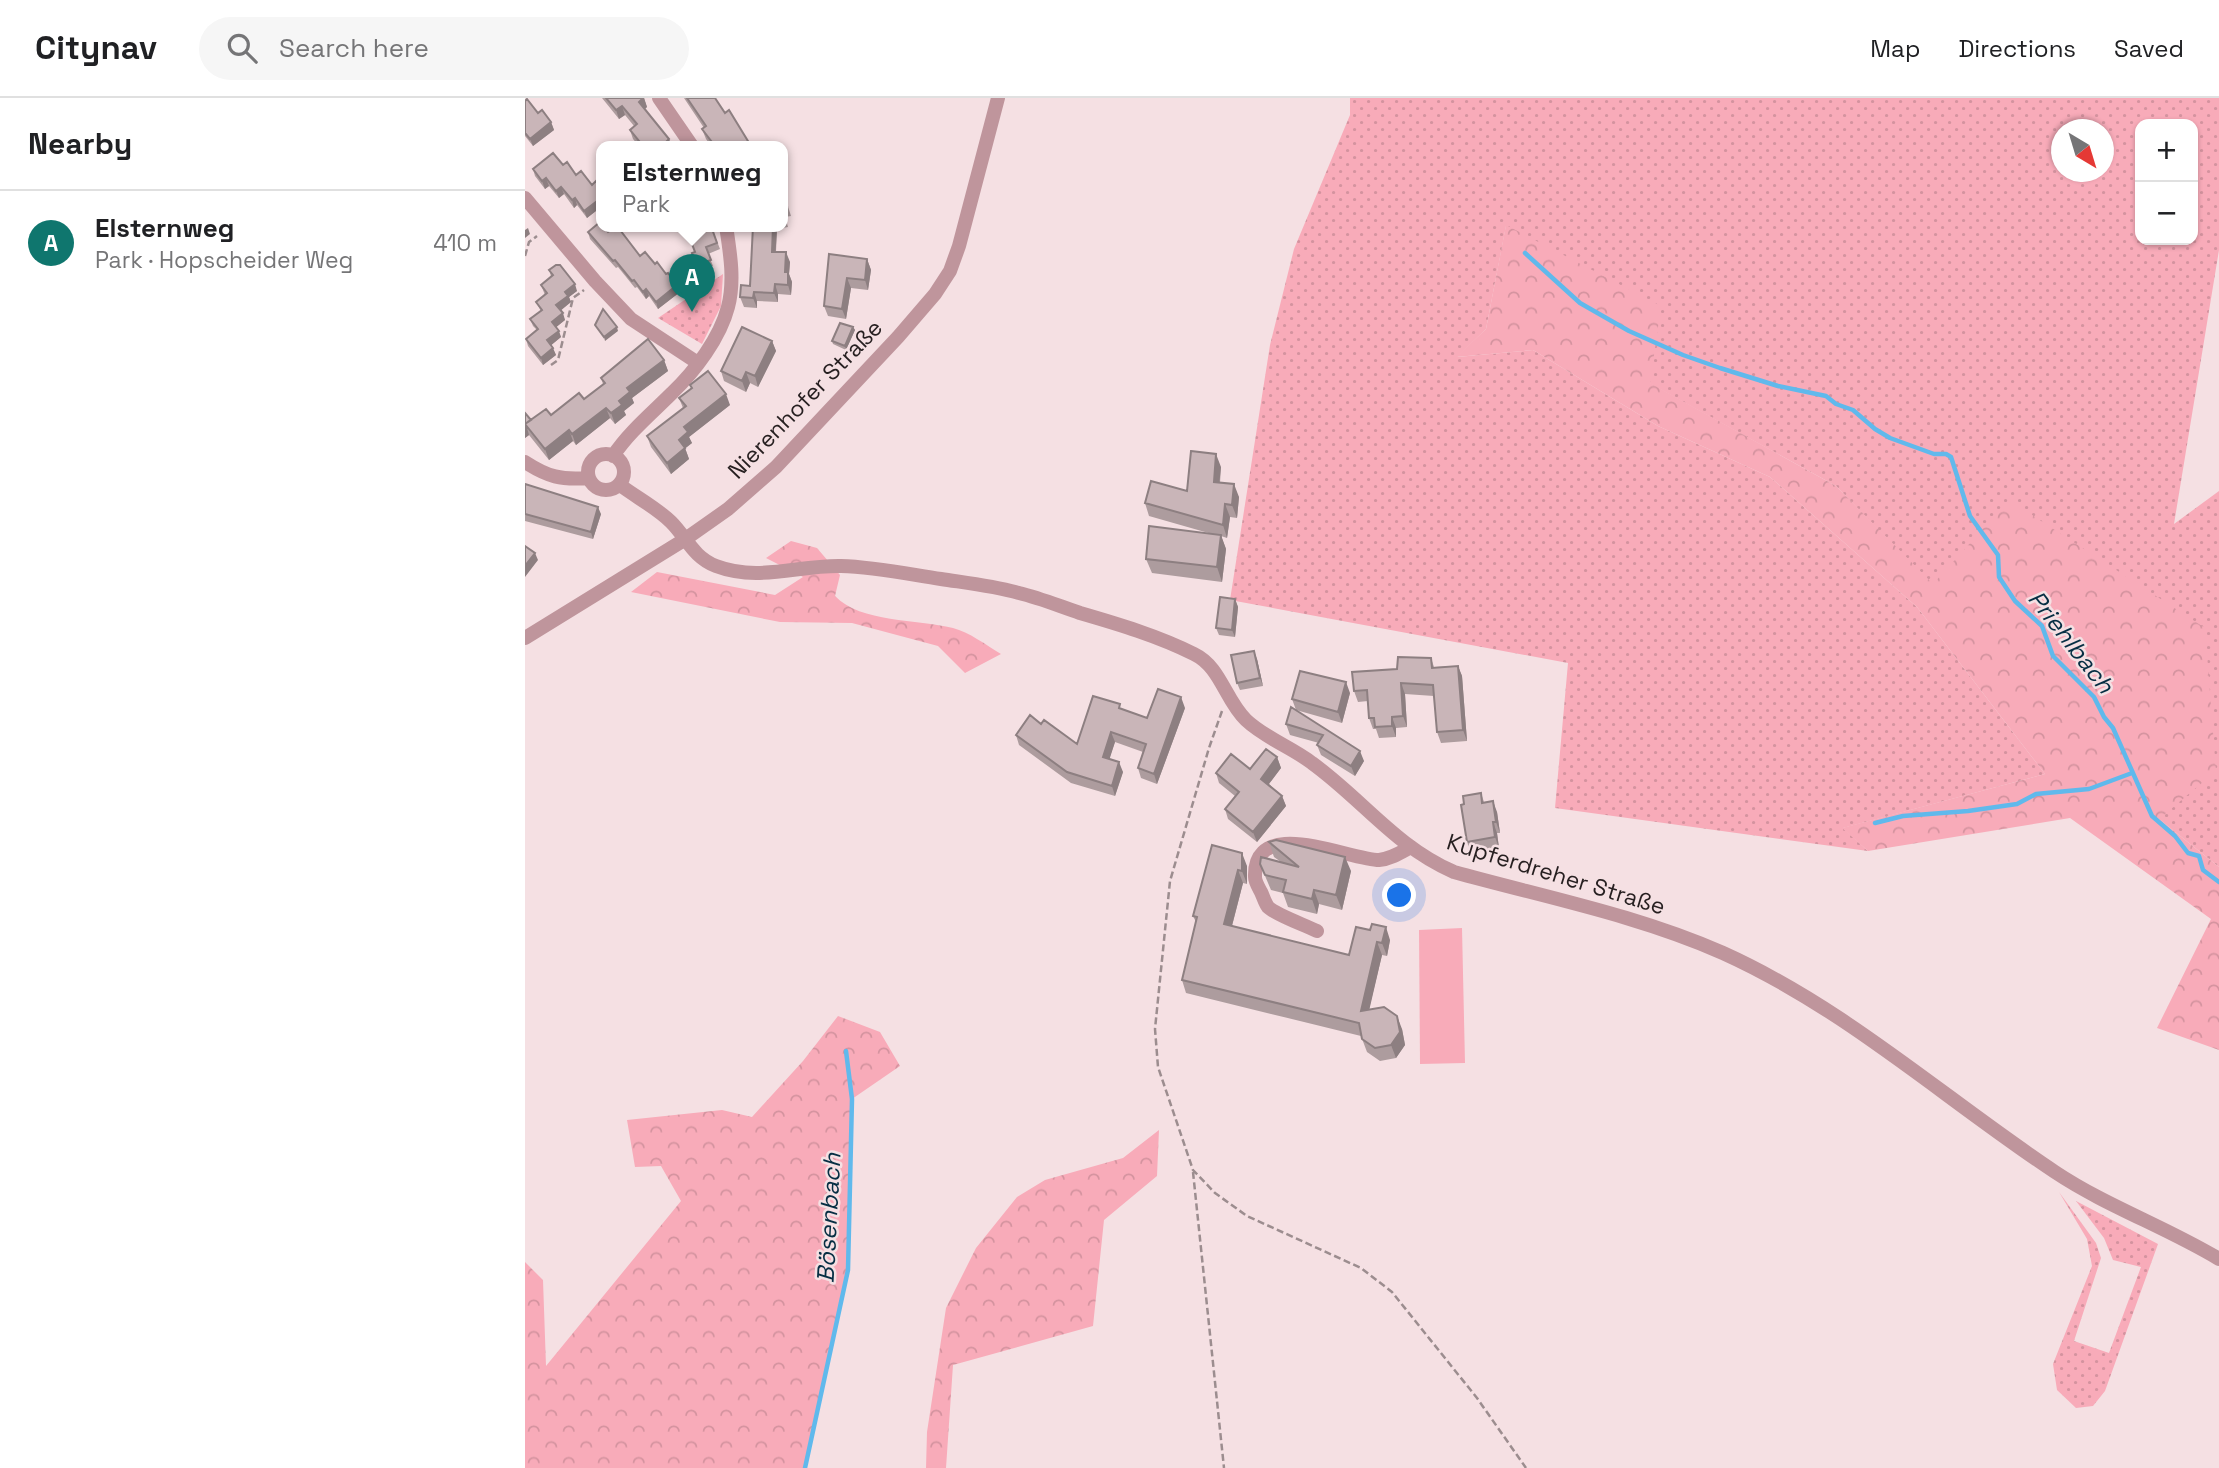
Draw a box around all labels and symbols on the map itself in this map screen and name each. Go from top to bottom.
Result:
north arrow [2051,119,2114,182]
pin: A [669,254,715,312]
street label: Nierenhofer Straße [721,313,889,485]
water label: Priehlbach [2022,584,2122,700]
street label: Kupferdreher Straße [1443,826,1669,922]
your location [1382,878,1416,912]
water label: Bösenbach [810,1151,847,1284]

